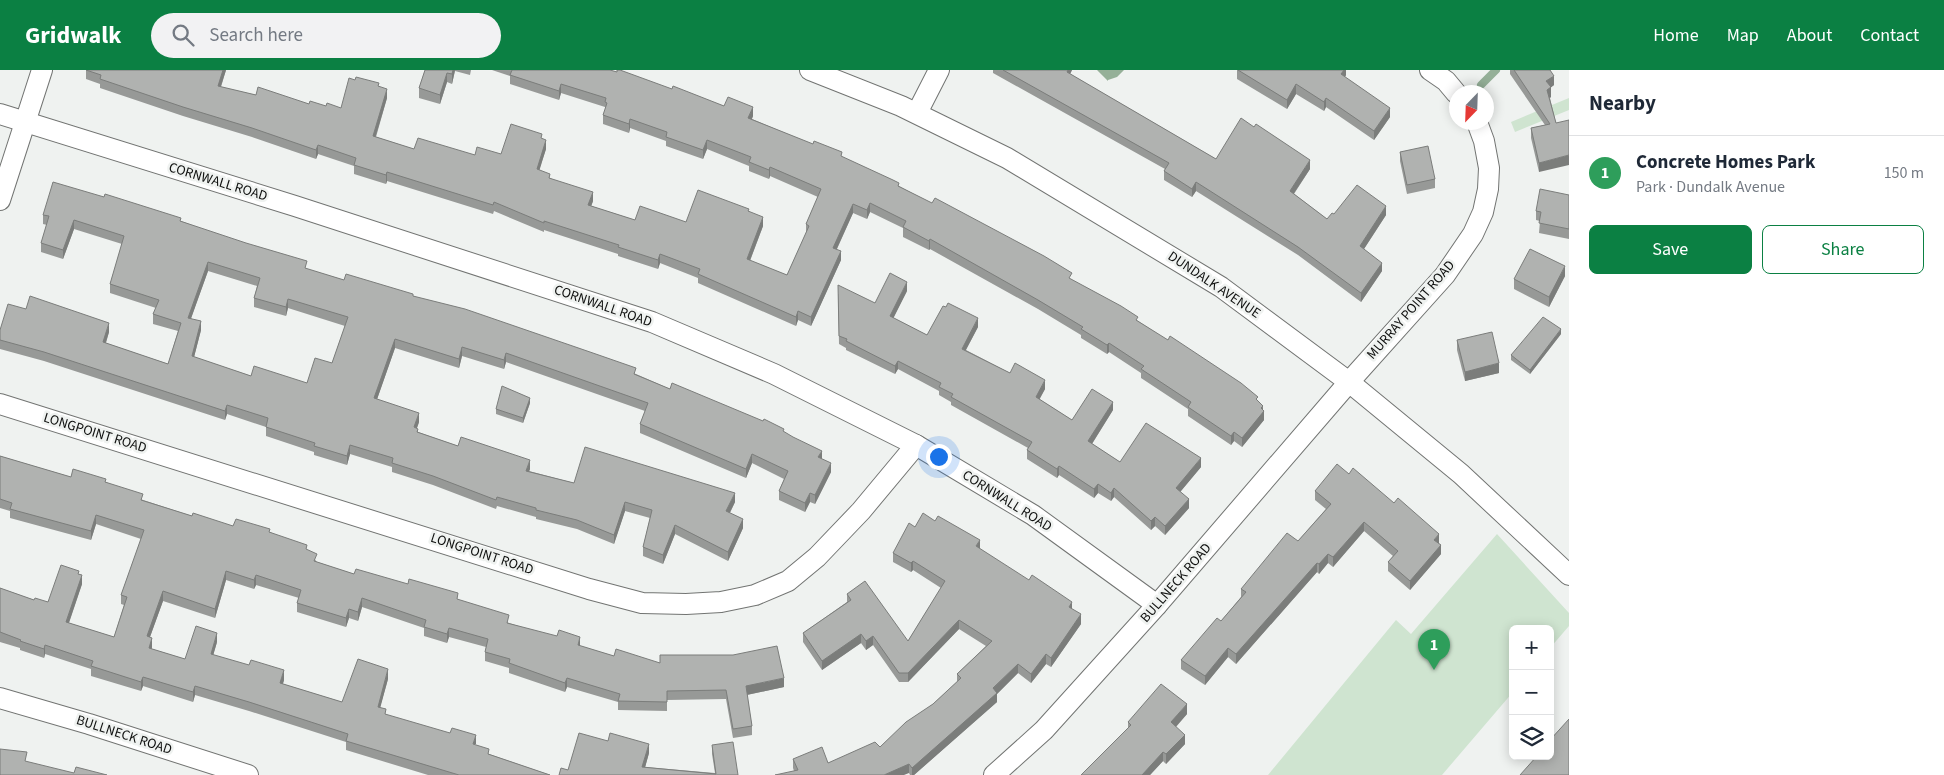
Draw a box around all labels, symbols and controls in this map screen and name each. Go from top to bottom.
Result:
search box [151,13,501,58]
text: Gridwalk [25,18,121,53]
icon: search [169,21,197,49]
text: Search here [209,22,303,49]
text: Home [1653,23,1699,48]
text: Map [1727,23,1759,48]
text: About [1787,23,1832,48]
text: Contact [1860,23,1919,48]
north arrow [1449,85,1494,130]
text: Nearby [1589,88,1656,118]
text: Concrete Homes Park [1636,149,1815,176]
street label: CORNWALL ROAD [166,157,270,207]
text: 1 [1601,162,1609,184]
text: 150 m [1884,162,1924,184]
text: Park · Dundalk Avenue [1636,176,1785,198]
button: Save [1589,225,1752,274]
button: Share [1762,225,1924,274]
street label: DUNDALK AVENUE [1164,247,1264,323]
street label: MURRAY POINT ROAD [1362,256,1460,364]
street label: CORNWALL ROAD [551,280,655,332]
street label: LONGPOINT ROAD [41,408,149,458]
your location [926,444,952,470]
street label: CORNWALL ROAD [958,465,1056,537]
street label: LONGPOINT ROAD [428,528,536,580]
street label: BULLNECK ROAD [1136,539,1216,627]
map controls [1509,625,1554,760]
button: + [1509,625,1554,670]
pin: 1 [1418,629,1450,670]
button: − [1509,670,1554,715]
street label: BULLNECK ROAD [74,710,174,760]
button: layers [1509,715,1554,760]

